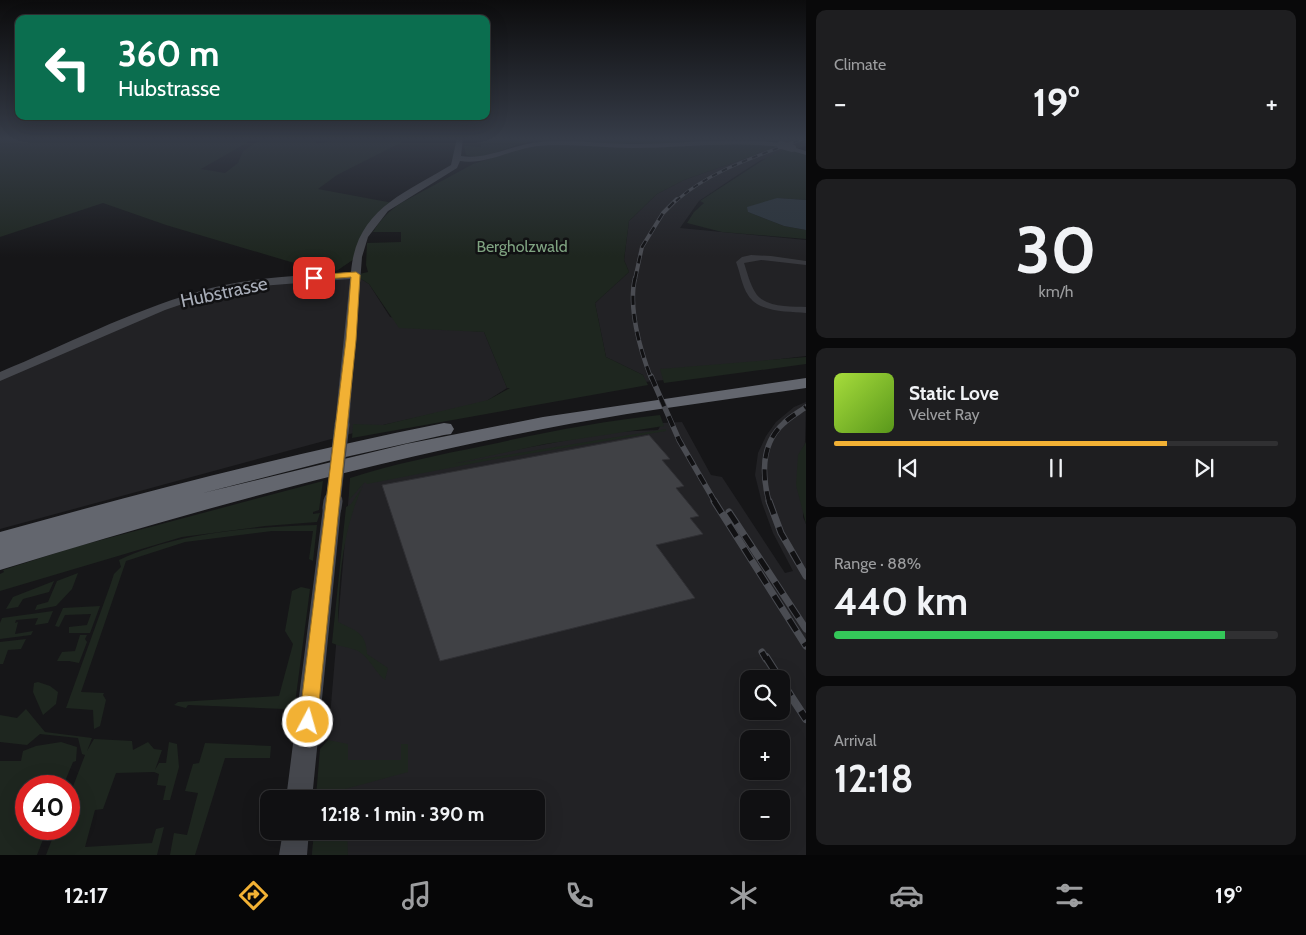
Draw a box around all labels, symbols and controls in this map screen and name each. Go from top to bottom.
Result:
text: 360 m [118,32,220,75]
icon: left [35,35,100,100]
text: Climate [834,55,886,74]
text: Hubstrasse [118,75,220,102]
text: 19° [1033,79,1079,126]
text: − [834,86,846,120]
text: + [1266,86,1278,120]
text: 30 [1016,210,1096,289]
park label: Bergholzwald [476,237,568,256]
pin [293,257,335,299]
icon: arrive [300,264,328,292]
street label: Hubstrasse [178,272,270,312]
text: km/h [1038,282,1074,301]
text: Static Love [909,382,999,405]
text: Velvet Ray [909,405,980,424]
icon: previous [894,454,922,482]
icon: pause [1042,454,1070,482]
icon: next [1190,454,1218,482]
text: Range · 88% [834,554,921,573]
text: 440 km [834,578,968,625]
map controls [740,670,790,840]
button: search [740,670,790,720]
position arrow [281,695,333,747]
button: + [740,730,790,780]
text: Arrival [834,731,877,750]
text: 12:18 [834,755,914,802]
speed limit sign: 40 [15,775,80,840]
button: − [740,790,790,840]
text: 12:18 · 1 min · 390 m [321,803,484,826]
icon: directions [236,878,271,913]
icon: music [399,878,434,913]
icon: phone [562,878,597,913]
icon: climate [726,878,761,913]
icon: car [889,878,924,913]
icon: filters [1052,878,1087,913]
text: 12:17 [64,882,108,909]
text: 19° [1215,882,1242,909]

